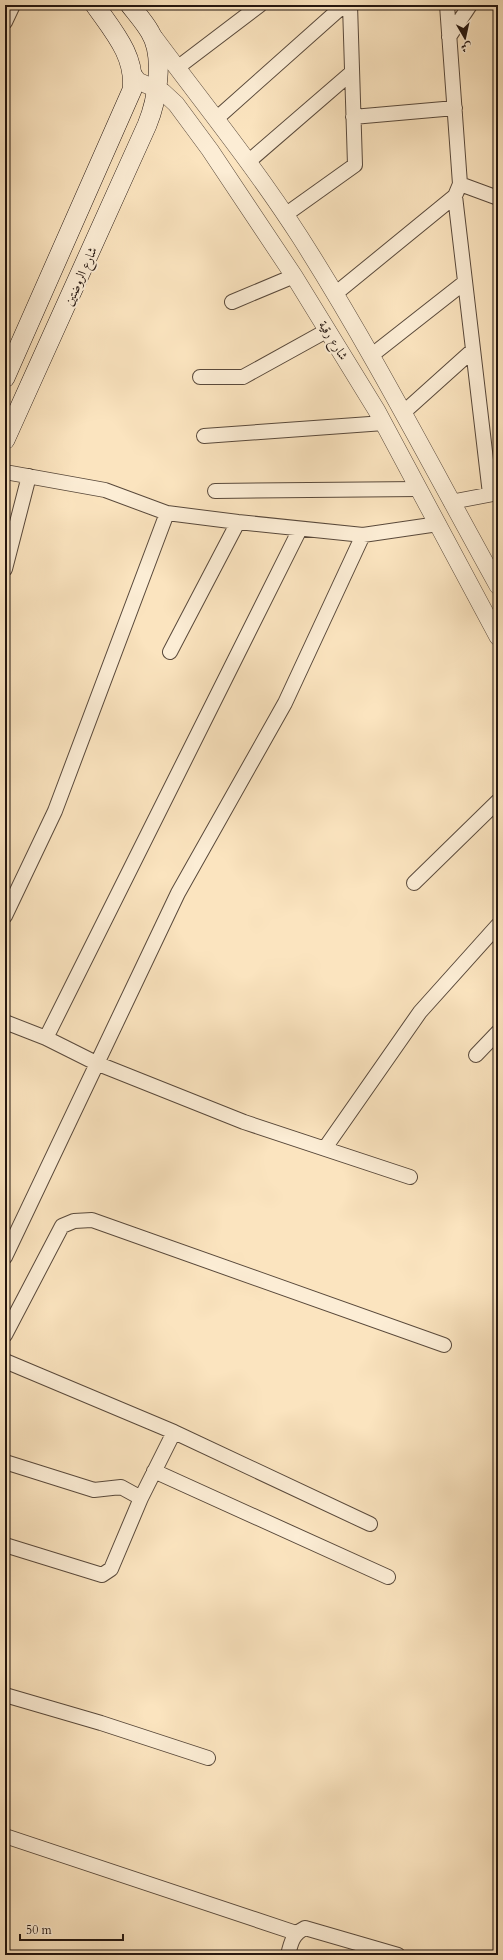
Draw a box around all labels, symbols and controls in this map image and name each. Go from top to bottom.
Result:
north arrow [445,18,485,58]
text: ش [460,39,473,56]
street label: شارع الروضتين [60,244,104,310]
street label: شارع رقية [312,317,352,365]
scale bar [20,1916,123,1942]
text: 50 m [26,1922,53,1938]

